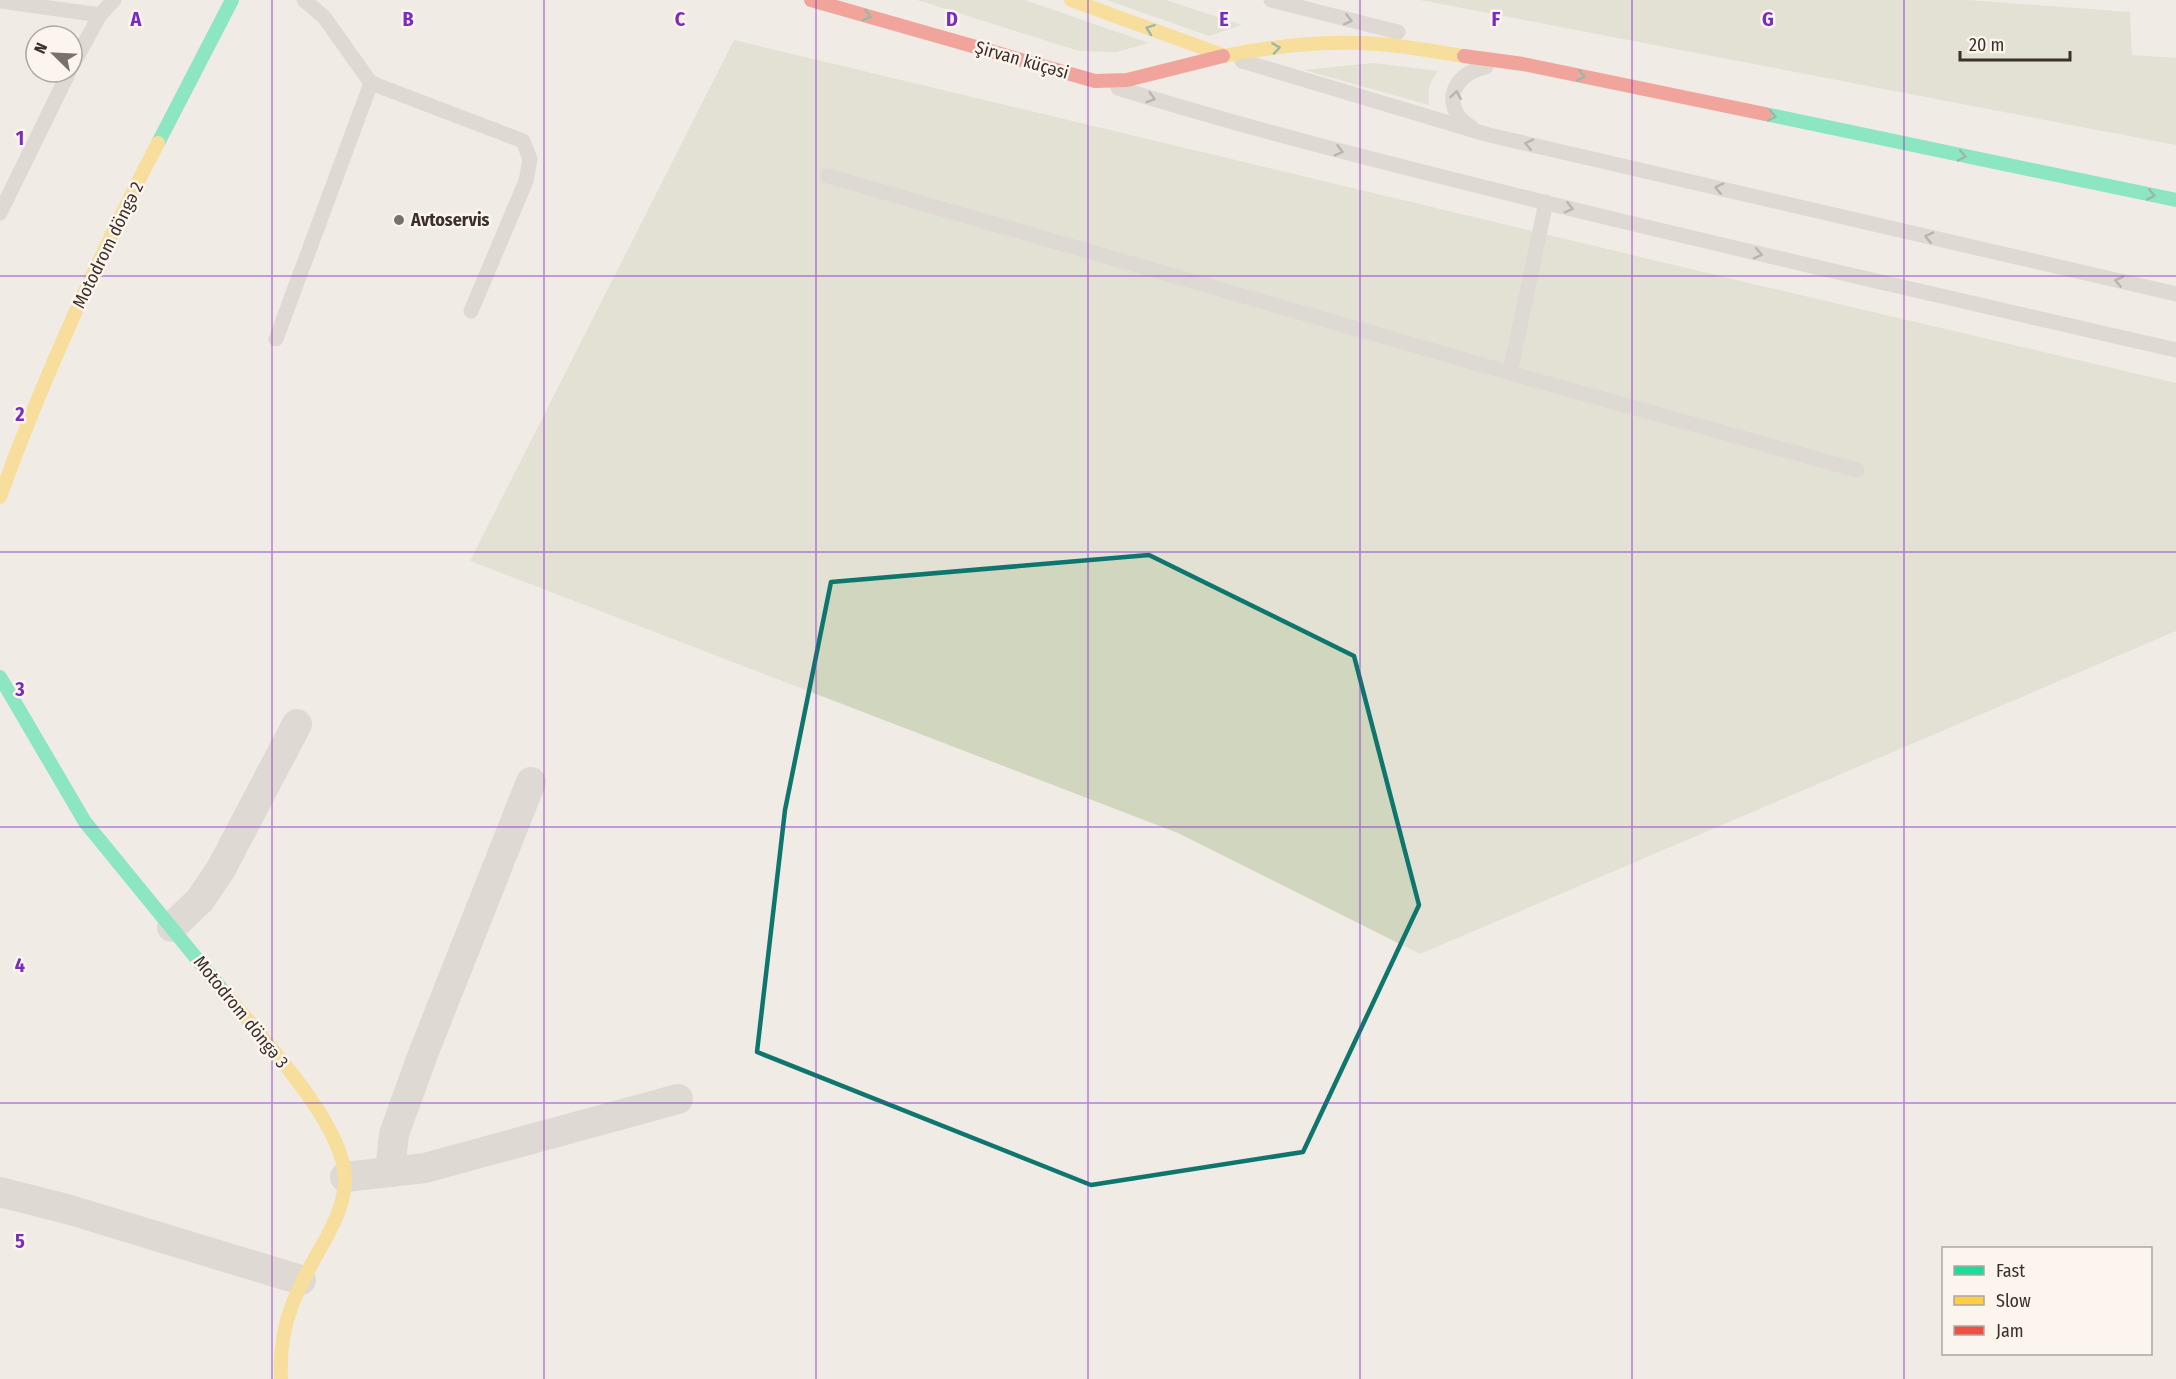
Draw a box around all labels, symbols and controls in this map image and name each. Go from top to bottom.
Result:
text: A [130,7,143,31]
text: B [402,7,414,31]
text: C [675,7,686,31]
text: D [946,7,958,31]
text: E [1219,7,1229,31]
text: F [1492,7,1501,31]
text: G [1762,7,1774,31]
one-way arrow [861,9,872,21]
one-way arrow [1343,12,1353,25]
one-way arrow [1145,23,1156,36]
north arrow [24,24,84,84]
scale bar [1960,24,2070,62]
text: 20 m [1969,34,2004,56]
street label: Şirvan küçəsi [973,36,1071,84]
text: N [30,40,51,56]
one-way arrow [1271,42,1281,54]
one-way arrow [1575,69,1585,82]
one-way arrow [1449,90,1461,100]
one-way arrow [1145,91,1156,104]
one-way arrow [1766,109,1776,122]
text: 1 [16,126,24,150]
one-way arrow [1524,139,1534,152]
one-way arrow [1334,144,1344,157]
one-way arrow [1957,149,1967,162]
street label: Motodrom döngə 2 [68,178,148,312]
one-way arrow [1714,183,1724,196]
one-way arrow [2146,188,2156,201]
one-way arrow [1564,200,1574,213]
place label: Avtoservis [410,209,490,231]
marker: Avtoservis [392,213,406,227]
one-way arrow [1924,232,1934,245]
one-way arrow [1753,247,1763,260]
one-way arrow [2114,276,2124,289]
text: 2 [14,402,25,426]
text: 3 [14,677,25,701]
street label: Motodrom döngə 3 [189,951,293,1073]
text: 4 [15,953,25,977]
text: 5 [15,1229,25,1253]
legend [1942,1247,2152,1355]
text: Fast [1996,1260,2025,1282]
text: Slow [1996,1290,2031,1312]
text: Jam [1996,1320,2024,1342]

